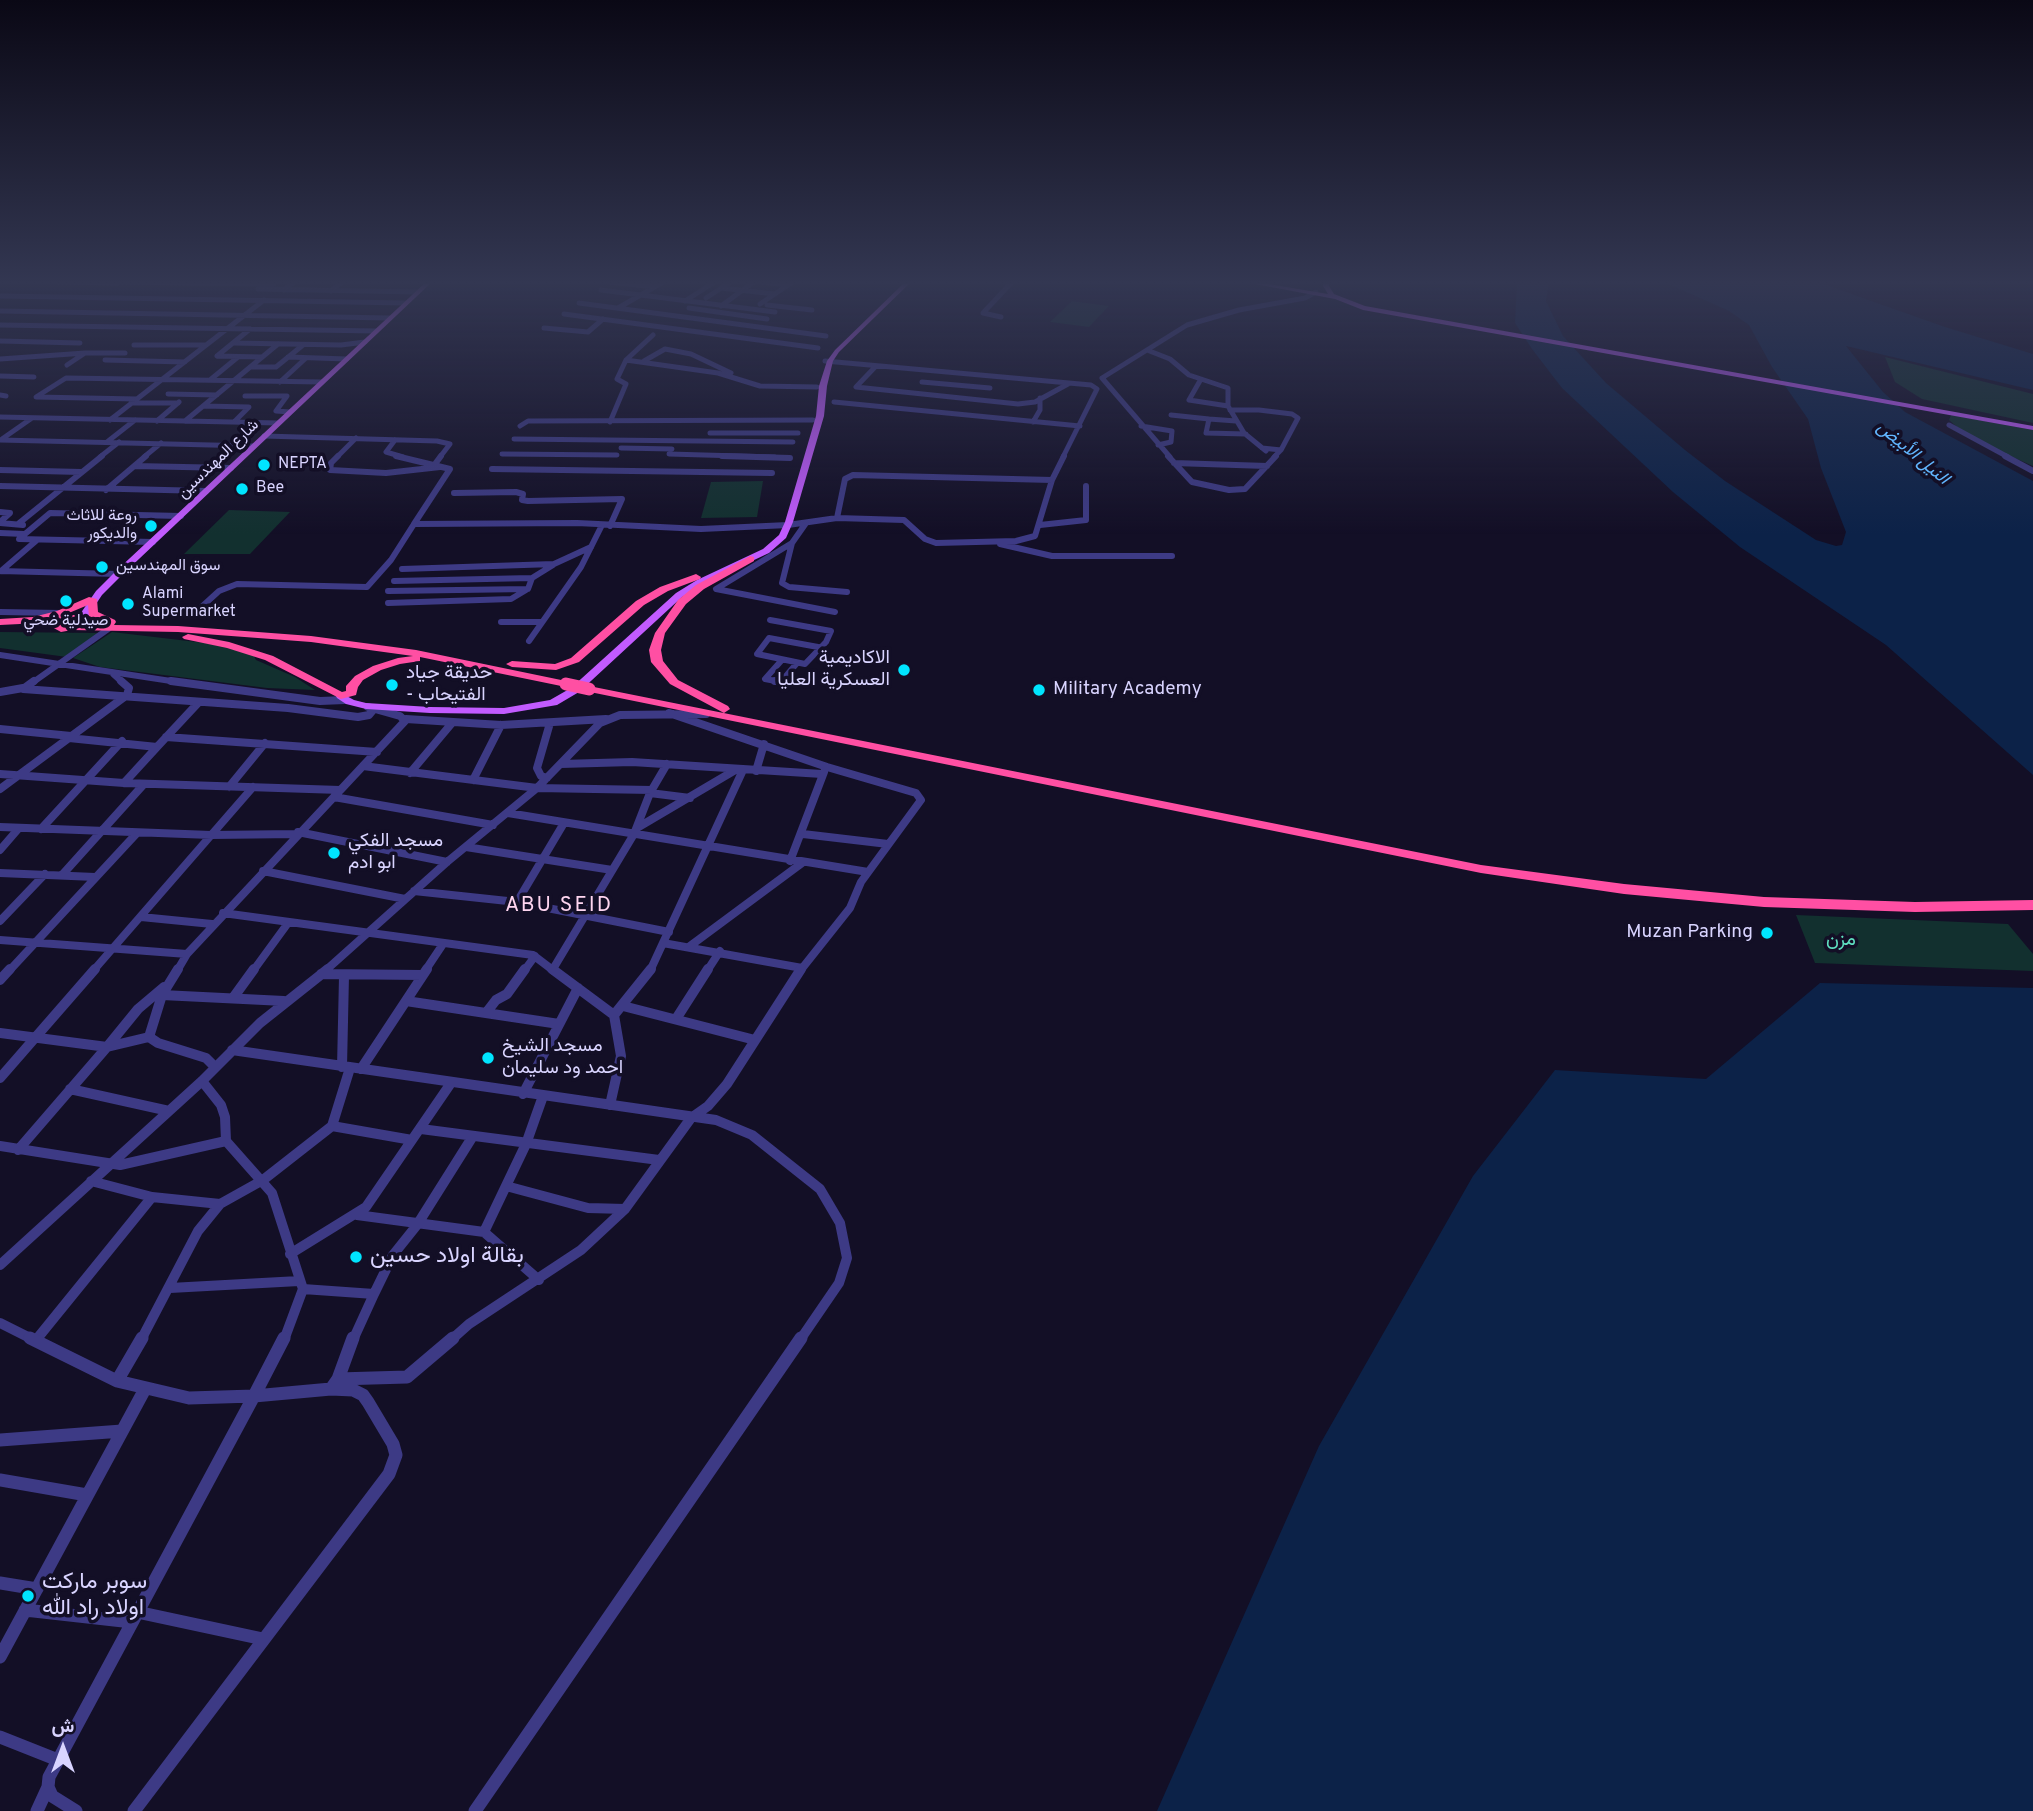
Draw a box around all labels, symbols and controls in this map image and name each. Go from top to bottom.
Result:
street label: شارع المهندسين [174,416,264,504]
water label: النيل الأبيض [1871,417,1953,491]
place label: NEPTA [278,455,327,475]
marker: NEPTA [256,457,272,473]
place label: Bee [256,479,284,499]
marker: Bee [234,481,250,497]
place label: روعة للاثاث والديكور [67,507,137,545]
marker: روعة للاثاث والديكور [143,518,159,534]
place label: سوق المهندسين [116,557,220,577]
marker: سوق المهندسين [94,559,110,575]
place label: Alami Supermarket [142,585,236,623]
marker: صيدلية ضحي [58,593,74,609]
marker: Alami Supermarket [120,596,136,612]
place label: صيدلية ضحي [24,612,108,632]
place label: الاكاديمية العسكرية العليا [777,648,890,692]
marker: الاكاديمية العسكرية العليا [896,662,912,678]
place label: حديقة جياد - الفتيحاب [406,663,492,707]
marker: حديقة جياد - الفتيحاب [384,677,400,693]
place label: Military Academy [1053,679,1202,701]
marker: Military Academy [1031,682,1047,698]
place label: مسجد الفكي ابو ادم [348,831,443,875]
marker: مسجد الفكي ابو ادم [326,845,342,861]
district label: ABU SEID [506,894,612,920]
place label: Muzan Parking [1626,922,1753,944]
marker: Muzan Parking [1759,925,1775,941]
park label: مزن [1826,930,1856,952]
place label: مسجد الشيخ احمد ود سليمان [502,1036,623,1080]
marker: مسجد الشيخ احمد ود سليمان [480,1050,496,1066]
place label: بقالة اولاد حسين [370,1243,524,1271]
marker: بقالة اولاد حسين [348,1249,364,1265]
place label: سوبر ماركت اولاد راد الله [42,1569,147,1623]
marker: سوبر ماركت اولاد راد الله [20,1588,36,1604]
north arrow [28,1713,98,1783]
text: ش [52,1715,74,1739]

